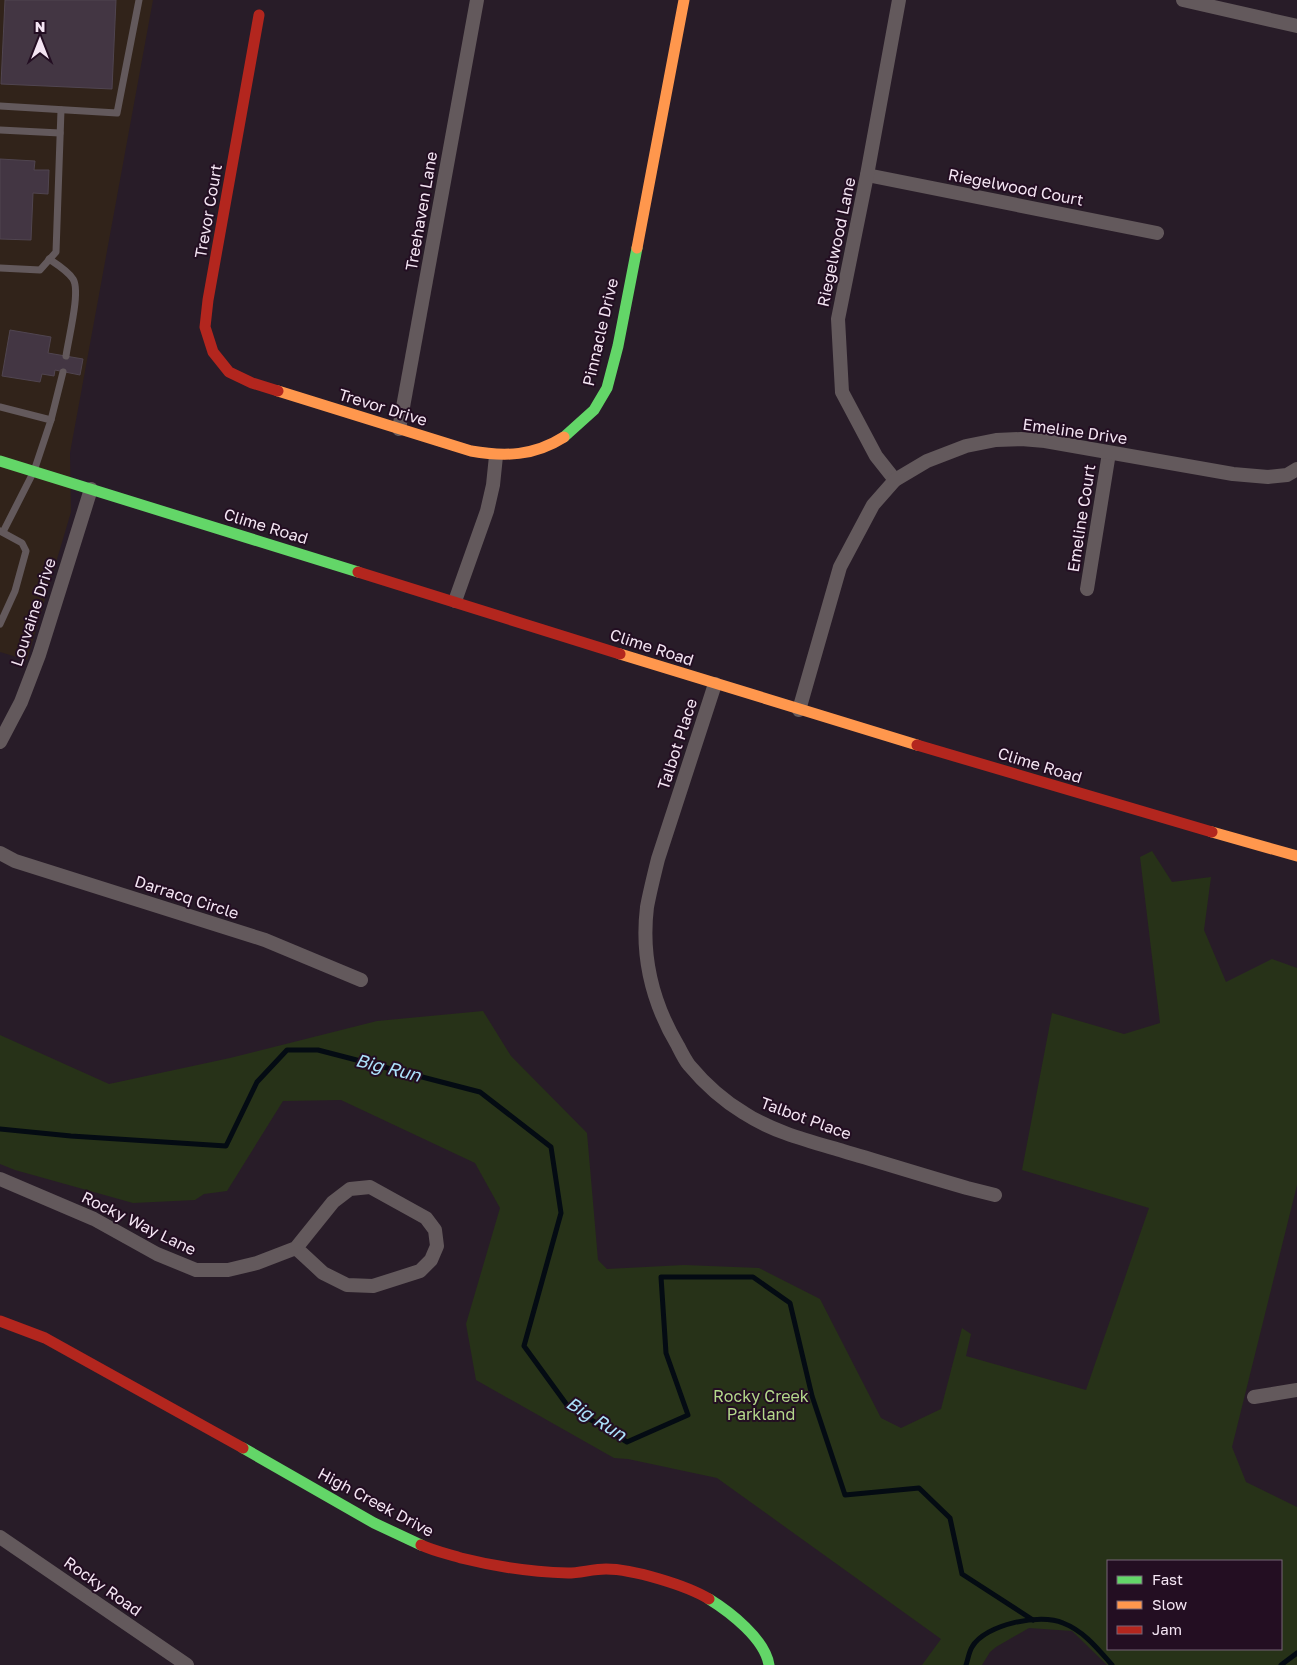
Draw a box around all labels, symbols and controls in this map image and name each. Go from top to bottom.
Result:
north arrow [15,15,65,65]
text: N [35,18,45,35]
street label: Treehaven Lane [401,150,441,272]
street label: Trevor Court [190,162,226,260]
street label: Riegelwood Court [947,164,1085,210]
street label: Riegelwood Lane [813,175,859,309]
street label: Pinnacle Drive [578,276,622,388]
street label: Trevor Drive [336,384,430,430]
street label: Emeline Drive [1021,414,1129,448]
street label: Emeline Court [1063,463,1099,573]
street label: Clime Road [222,504,310,548]
street label: Louvaine Drive [6,555,60,669]
street label: Clime Road [608,624,696,670]
street label: Talbot Place [653,696,701,792]
street label: Clime Road [996,743,1084,787]
street label: Darracq Circle [132,871,242,923]
water label: Big Run [353,1048,424,1086]
street label: Talbot Place [758,1092,854,1144]
street label: Rocky Way Lane [78,1187,200,1259]
park label: Rocky Creek Parkland [713,1386,809,1424]
water label: Big Run [563,1391,631,1446]
street label: High Creek Drive [315,1463,437,1541]
street label: Rocky Road [60,1552,146,1620]
legend [1107,1560,1282,1650]
text: Fast [1152,1570,1183,1588]
text: Slow [1152,1595,1187,1613]
text: Jam [1152,1620,1182,1638]

